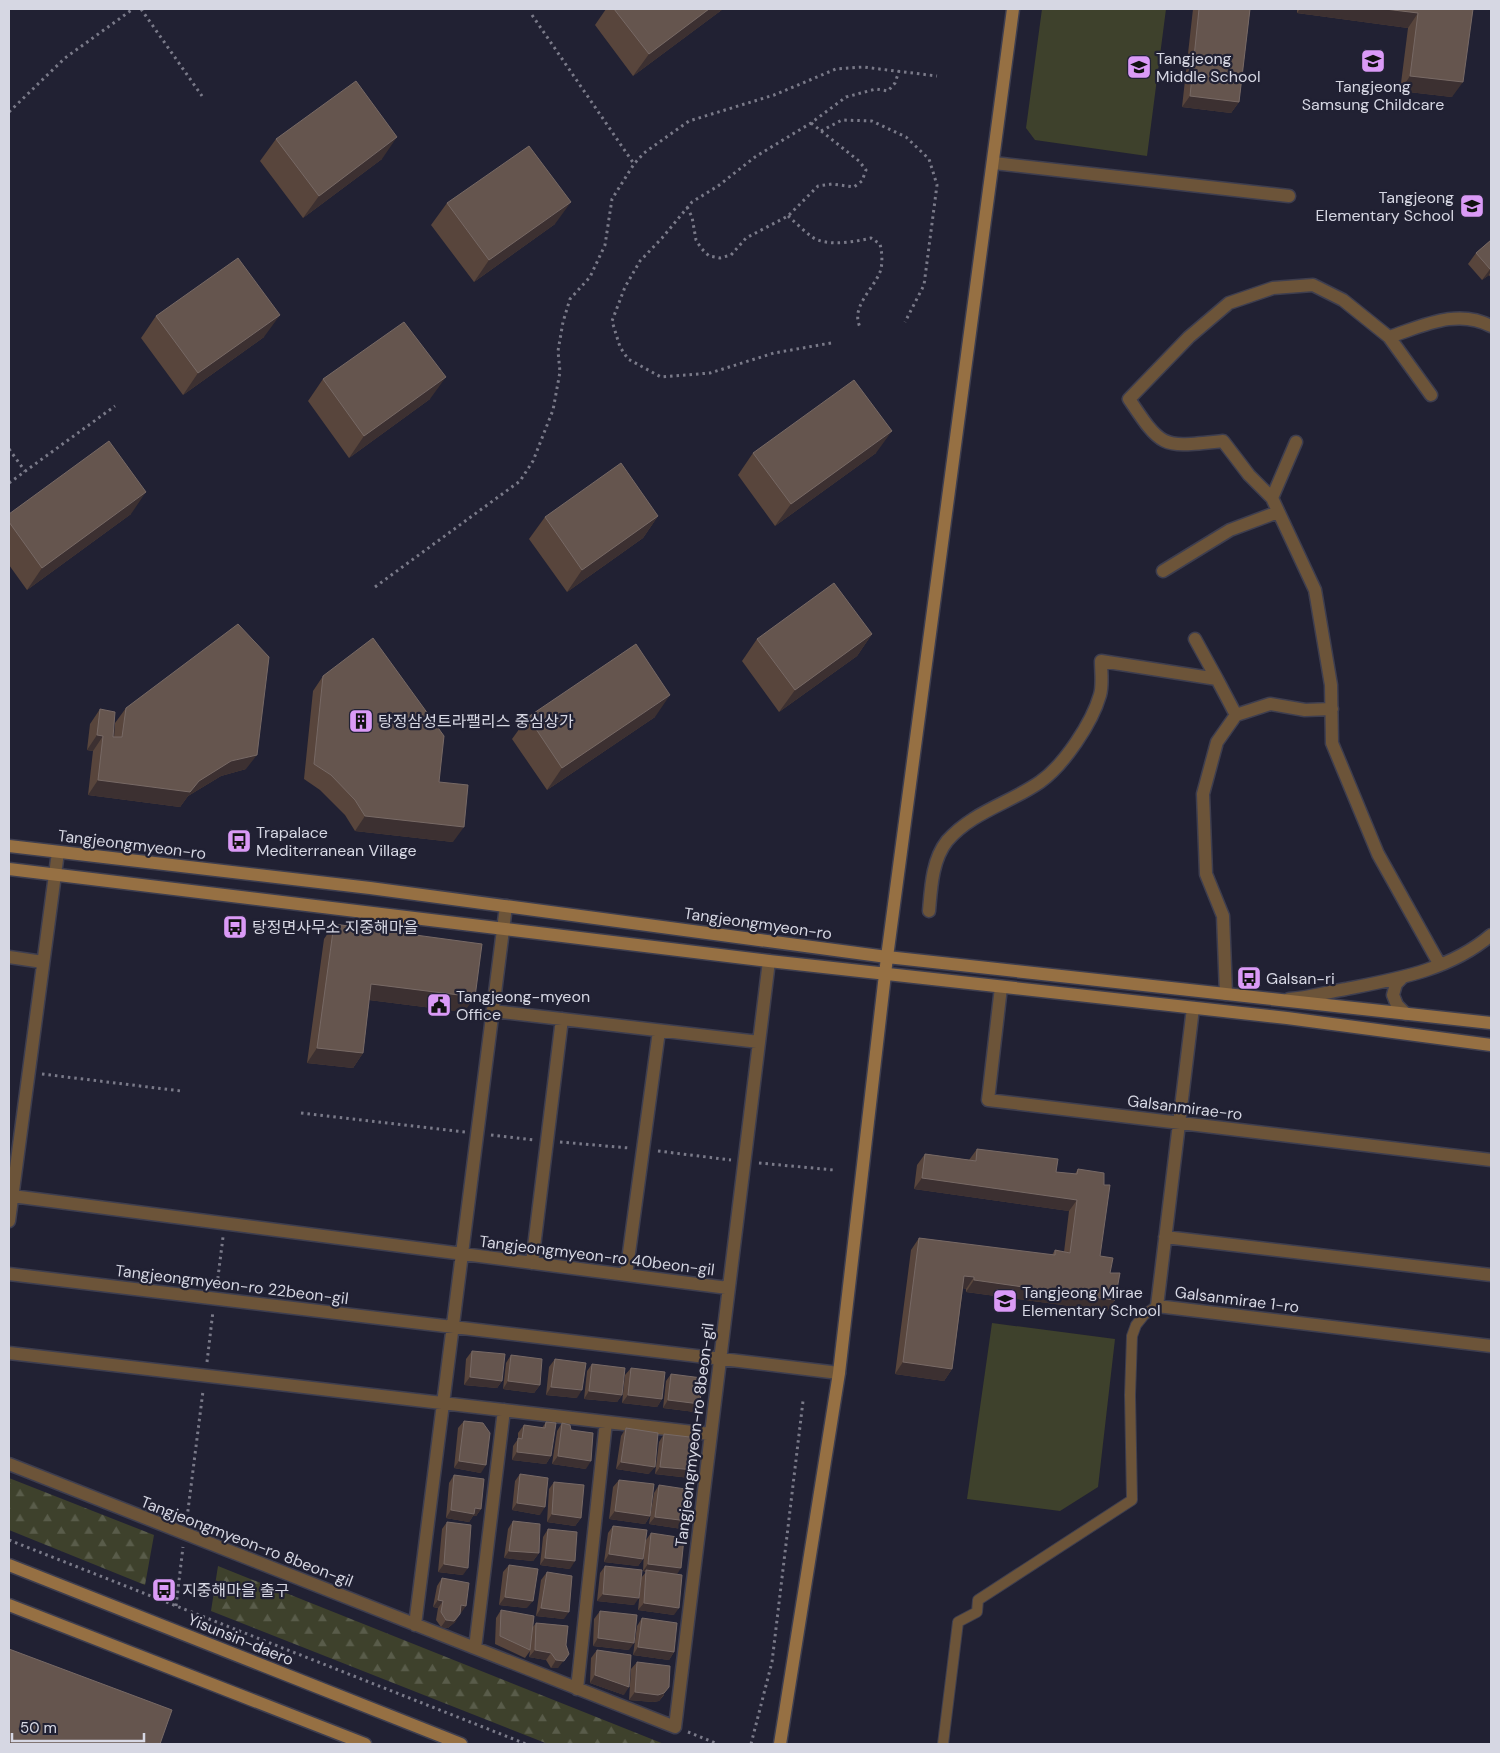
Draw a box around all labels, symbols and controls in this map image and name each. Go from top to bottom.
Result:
place label: Tangjeong Middle School [1156,48,1260,87]
school or university icon: Tangjeong Samsung Childcare [1360,48,1386,74]
school or university icon: Tangjeong Middle School [1126,54,1152,80]
place label: Tangjeong Samsung Childcare [1302,76,1444,115]
place label: Tangjeong Elementary School [1316,187,1454,226]
school or university icon: Tangjeong Elementary School [1459,193,1485,219]
building icon: 탕정삼성트라팰리스 중심상가 [348,708,374,734]
place label: 탕정삼성트라팰리스 중심상가 [378,711,574,732]
place label: Trapalace Mediterranean Village [256,822,417,861]
street label: Tangjeongmyeon-ro [57,825,207,864]
bus stop icon: Trapalace Mediterranean Village [226,828,252,854]
street label: Tangjeongmyeon-ro [683,903,833,944]
bus stop icon: 탕정면사무소 지중해마을 [222,914,248,940]
place label: 탕정면사무소 지중해마을 [252,917,418,938]
bus stop icon: Galsan-ri [1236,965,1262,991]
place label: Galsan-ri [1266,968,1335,989]
place label: Tangjeong-myeon Office [456,986,590,1025]
public building icon: Tangjeong-myeon Office [426,992,452,1018]
street label: Galsanmirae-ro [1126,1090,1244,1125]
street label: Tangjeongmyeon-ro 40beon-gil [478,1231,716,1280]
street label: Tangjeongmyeon-ro 22beon-gil [114,1260,350,1309]
street label: Galsanmirae 1-ro [1174,1281,1300,1318]
place label: Tangjeong Mirae Elementary School [1022,1282,1160,1321]
school or university icon: Tangjeong Mirae Elementary School [992,1288,1018,1314]
street label: Tangjeongmyeon-ro 8beon-gil [670,1322,719,1548]
street label: Tangjeongmyeon-ro 8beon-gil [138,1491,356,1592]
bus stop icon: 지중해마을 출구 [151,1577,177,1603]
place label: 지중해마을 출구 [182,1580,289,1601]
street label: Yisunsin-daero [185,1609,297,1670]
scale bar [12,1710,145,1742]
text: 50 m [20,1718,57,1738]

